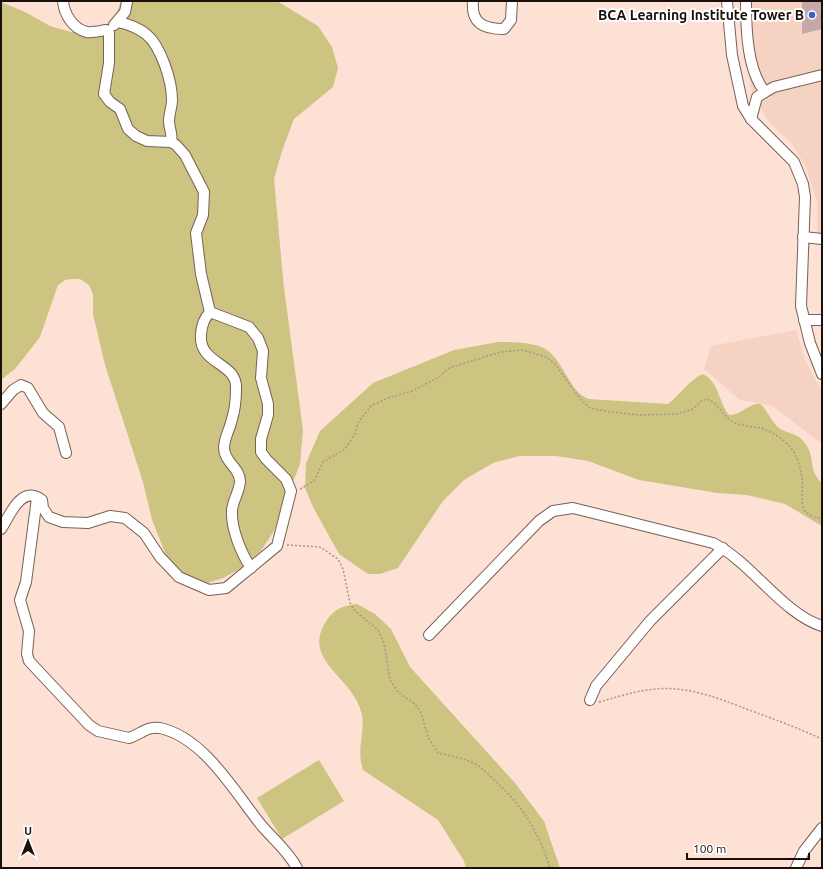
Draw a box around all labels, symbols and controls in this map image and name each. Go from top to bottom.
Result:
place label: BCA Learning Institute Tower B [598,7,804,23]
marker: BCA Learning Institute Tower B [807,10,817,20]
north arrow [8,821,48,861]
text: U [24,825,32,837]
scale bar [687,835,809,861]
text: 100 m [693,842,726,855]

